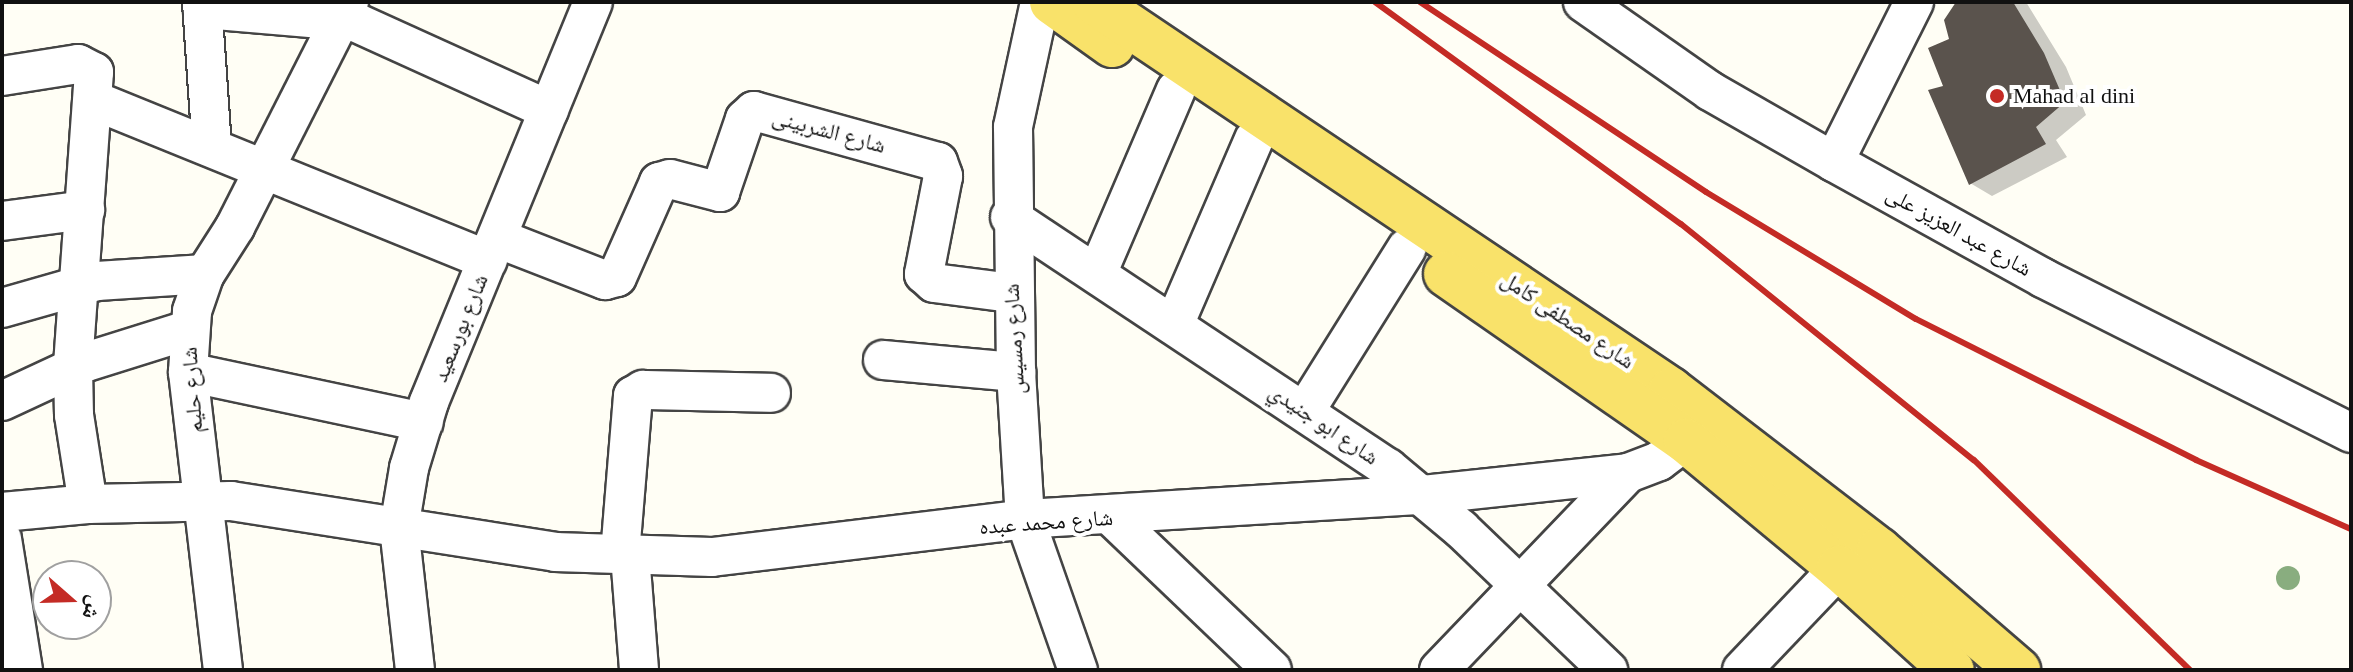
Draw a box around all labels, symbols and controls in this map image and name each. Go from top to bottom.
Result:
place label: Mahad al dini [2013,83,2135,109]
marker: Mahad al dini [1988,87,2006,105]
street label: شارع الشربينى [769,103,889,159]
street label: شارع عبد العزيز على [1882,180,2036,282]
street label: شارع مصطفى كامل [1496,266,1640,374]
street label: شارع بورسعيد [426,270,494,386]
street label: شارع رمسيس [998,283,1030,395]
street label: شارع حليم [176,346,208,434]
street label: شارع ابو جنيدي [1264,378,1384,470]
street label: شارع محمد عبده [978,504,1114,540]
north arrow [32,560,112,640]
text: ش [77,592,109,623]

